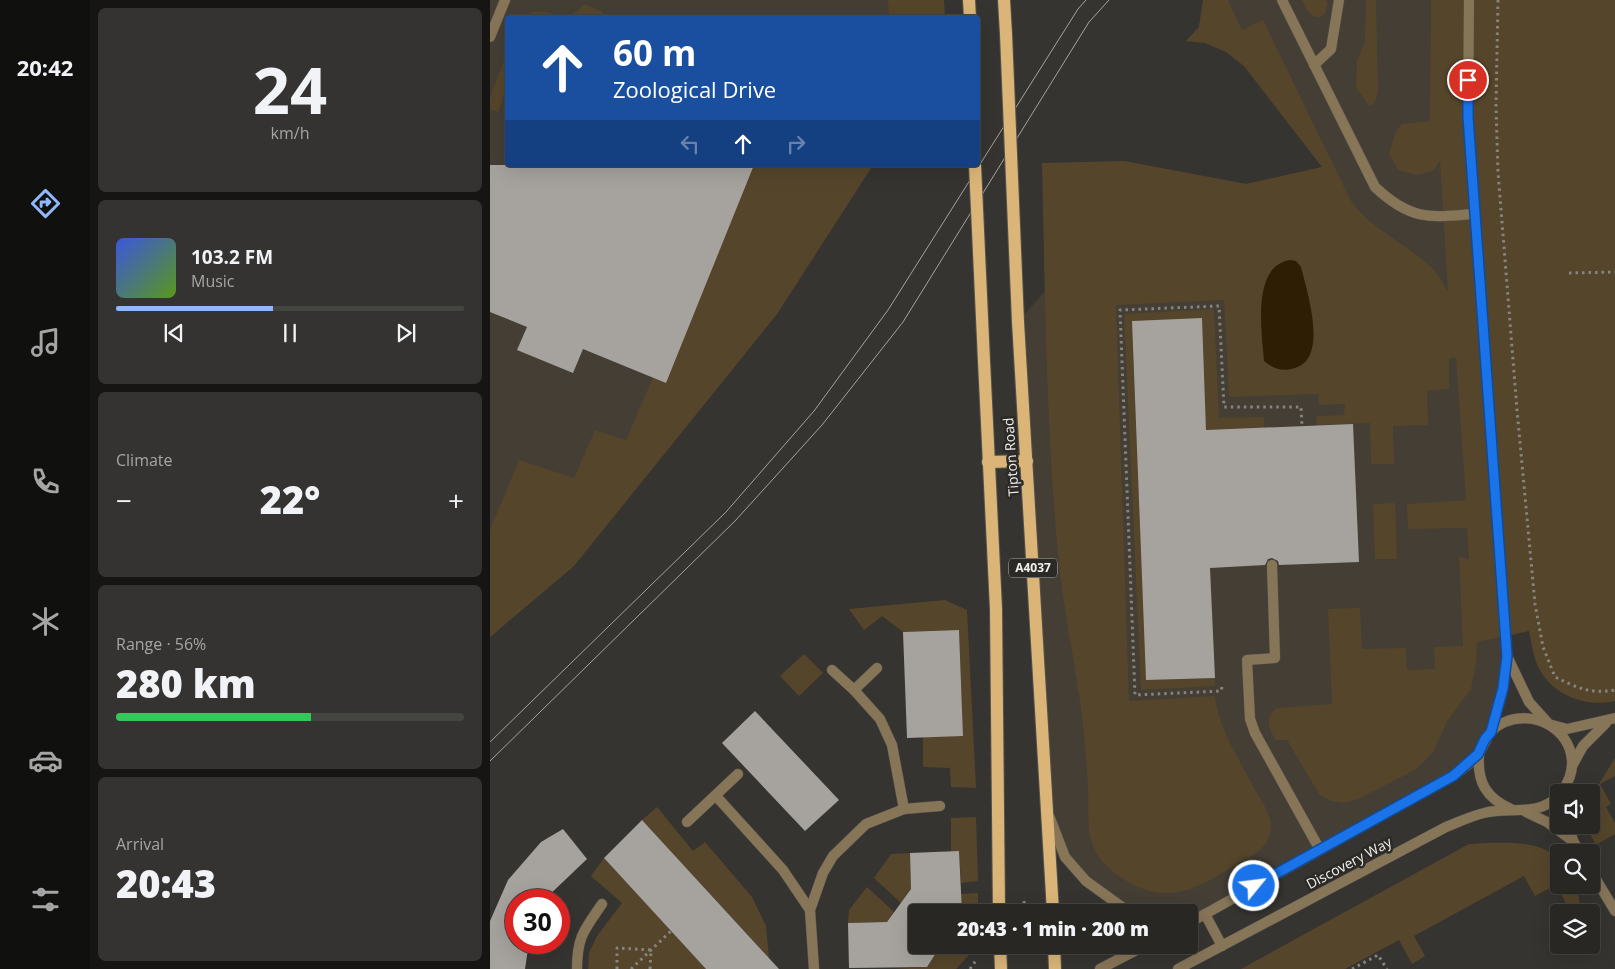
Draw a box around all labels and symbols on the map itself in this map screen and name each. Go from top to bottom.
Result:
pin [1447,59,1489,101]
street label: Tipton Road [998,417,1023,497]
road number: A4037 [1009,558,1057,578]
street label: Discovery Way [1303,832,1396,893]
position arrow [1227,859,1279,911]
speed limit sign: 30 [505,889,570,954]

